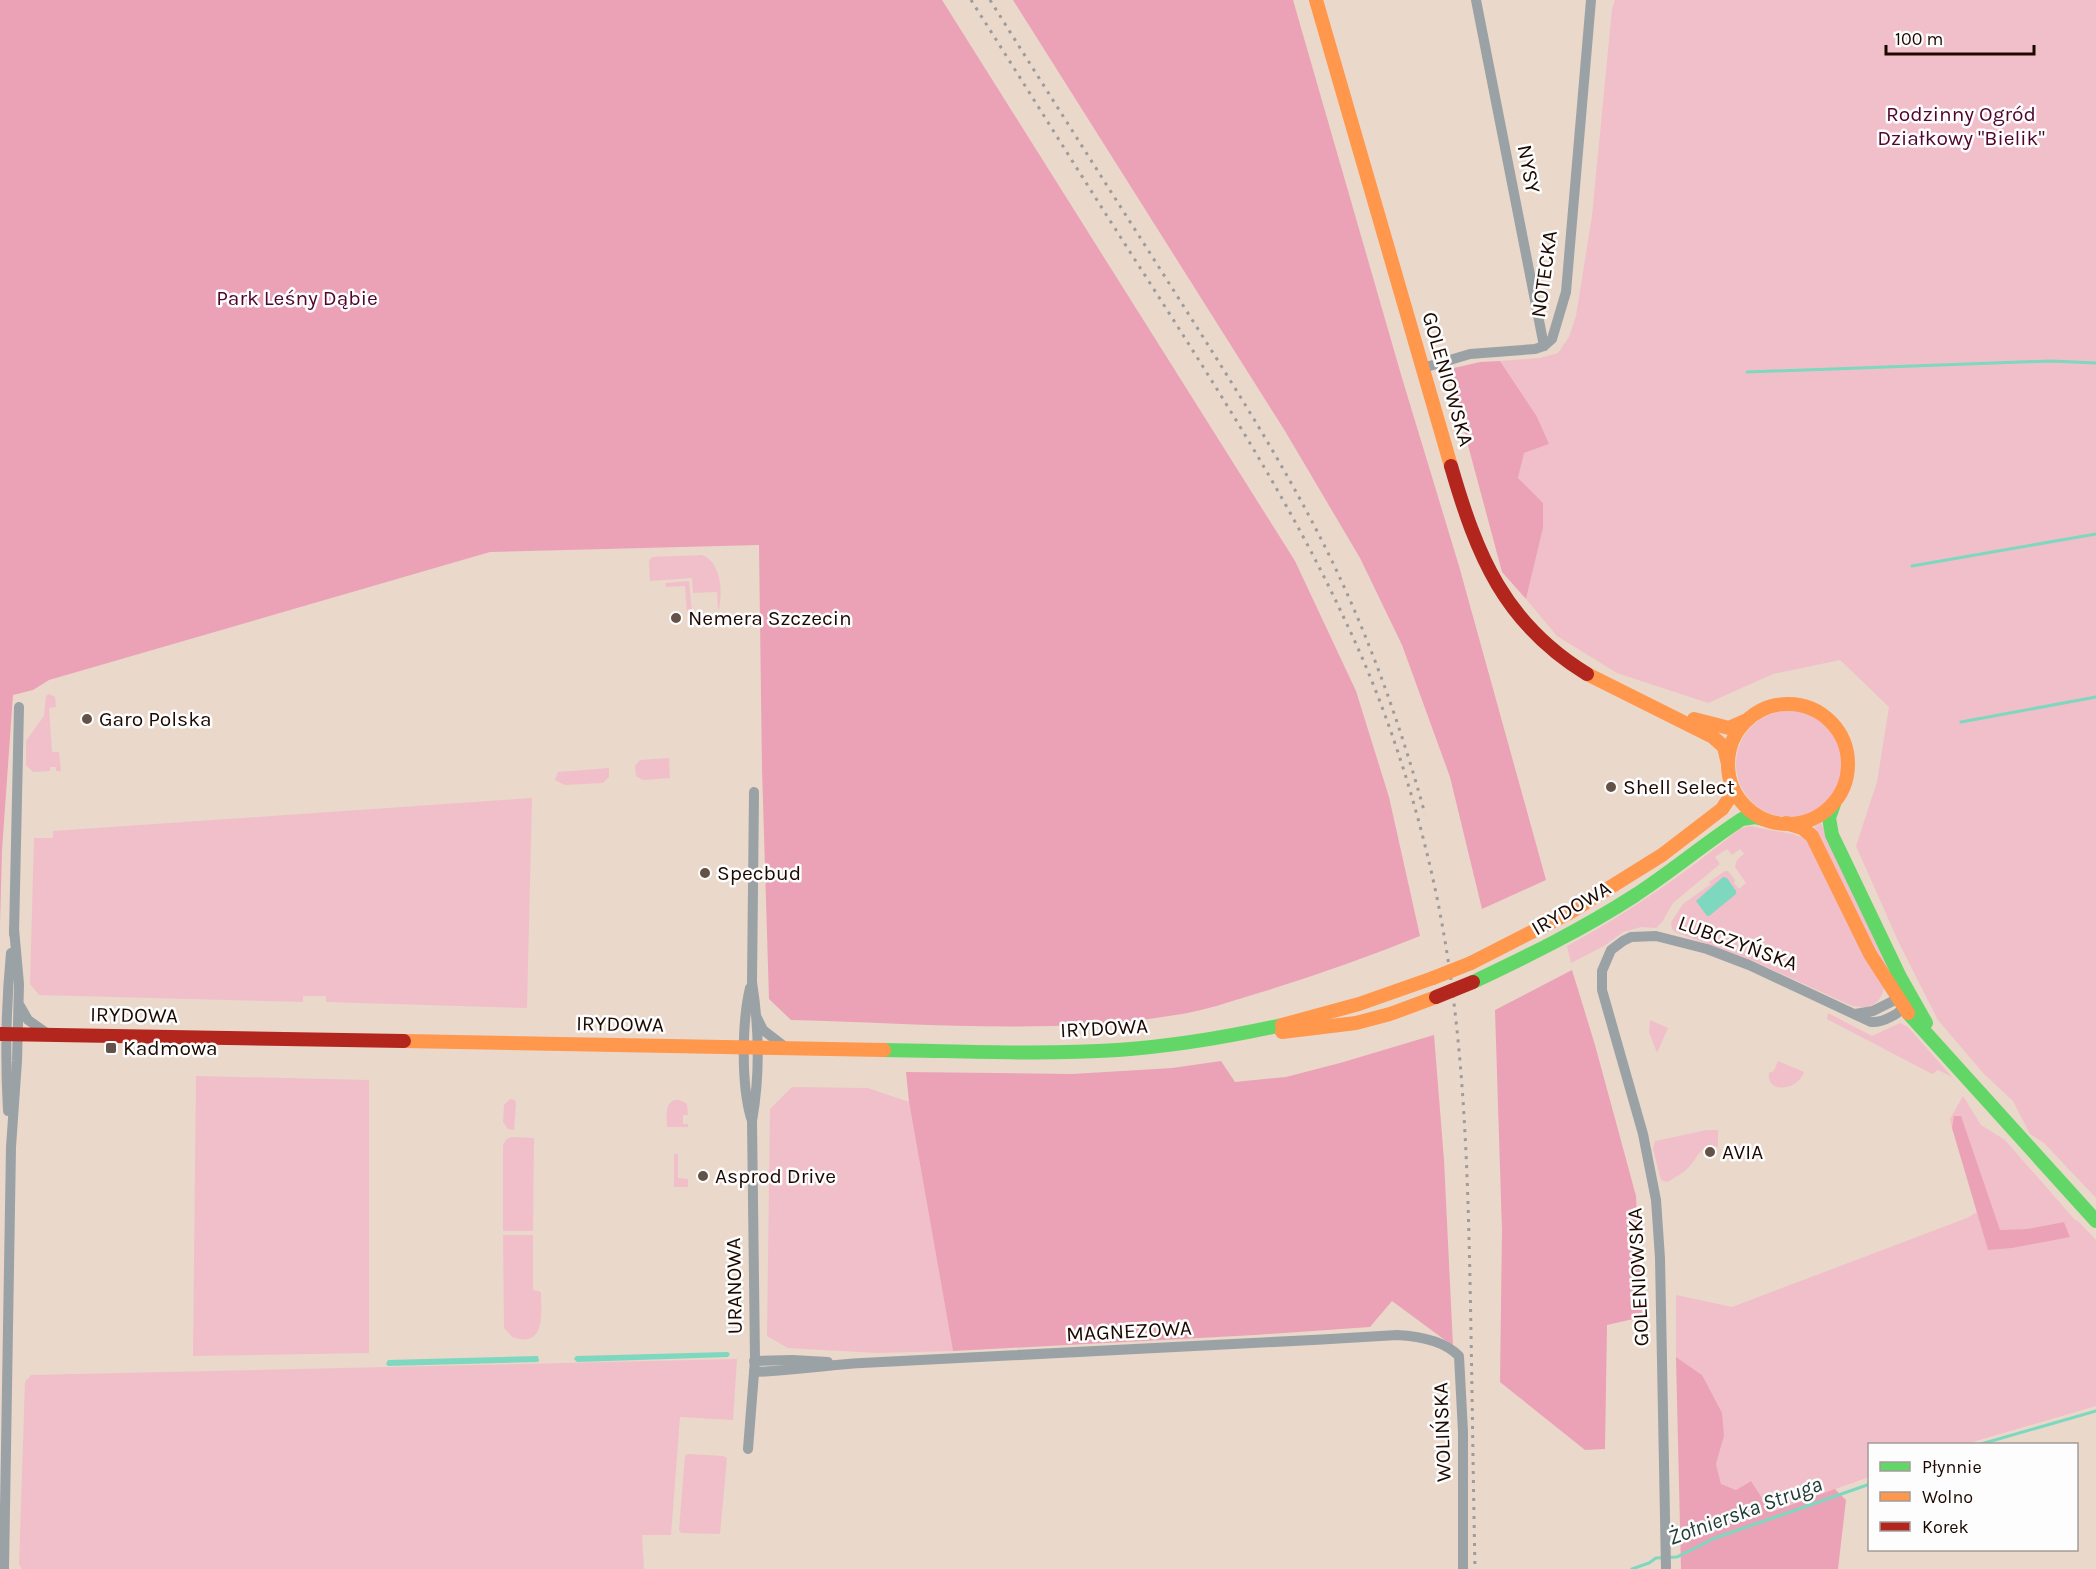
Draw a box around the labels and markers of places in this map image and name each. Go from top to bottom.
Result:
place label: Nemera Szczecin [688,606,852,630]
marker: Nemera Szczecin [669,611,683,625]
place label: Garo Polska [99,707,212,731]
marker: Garo Polska [80,712,94,726]
place label: Shell Select [1623,775,1735,799]
marker: Shell Select [1604,780,1618,794]
place label: Specbud [717,861,801,885]
marker: Specbud [698,866,712,880]
place label: Kadmowa [123,1036,218,1060]
marker: Kadmowa [104,1041,118,1055]
place label: AVIA [1722,1140,1763,1164]
marker: AVIA [1703,1145,1717,1159]
place label: Asprod Drive [715,1164,836,1188]
marker: Asprod Drive [696,1169,710,1183]

